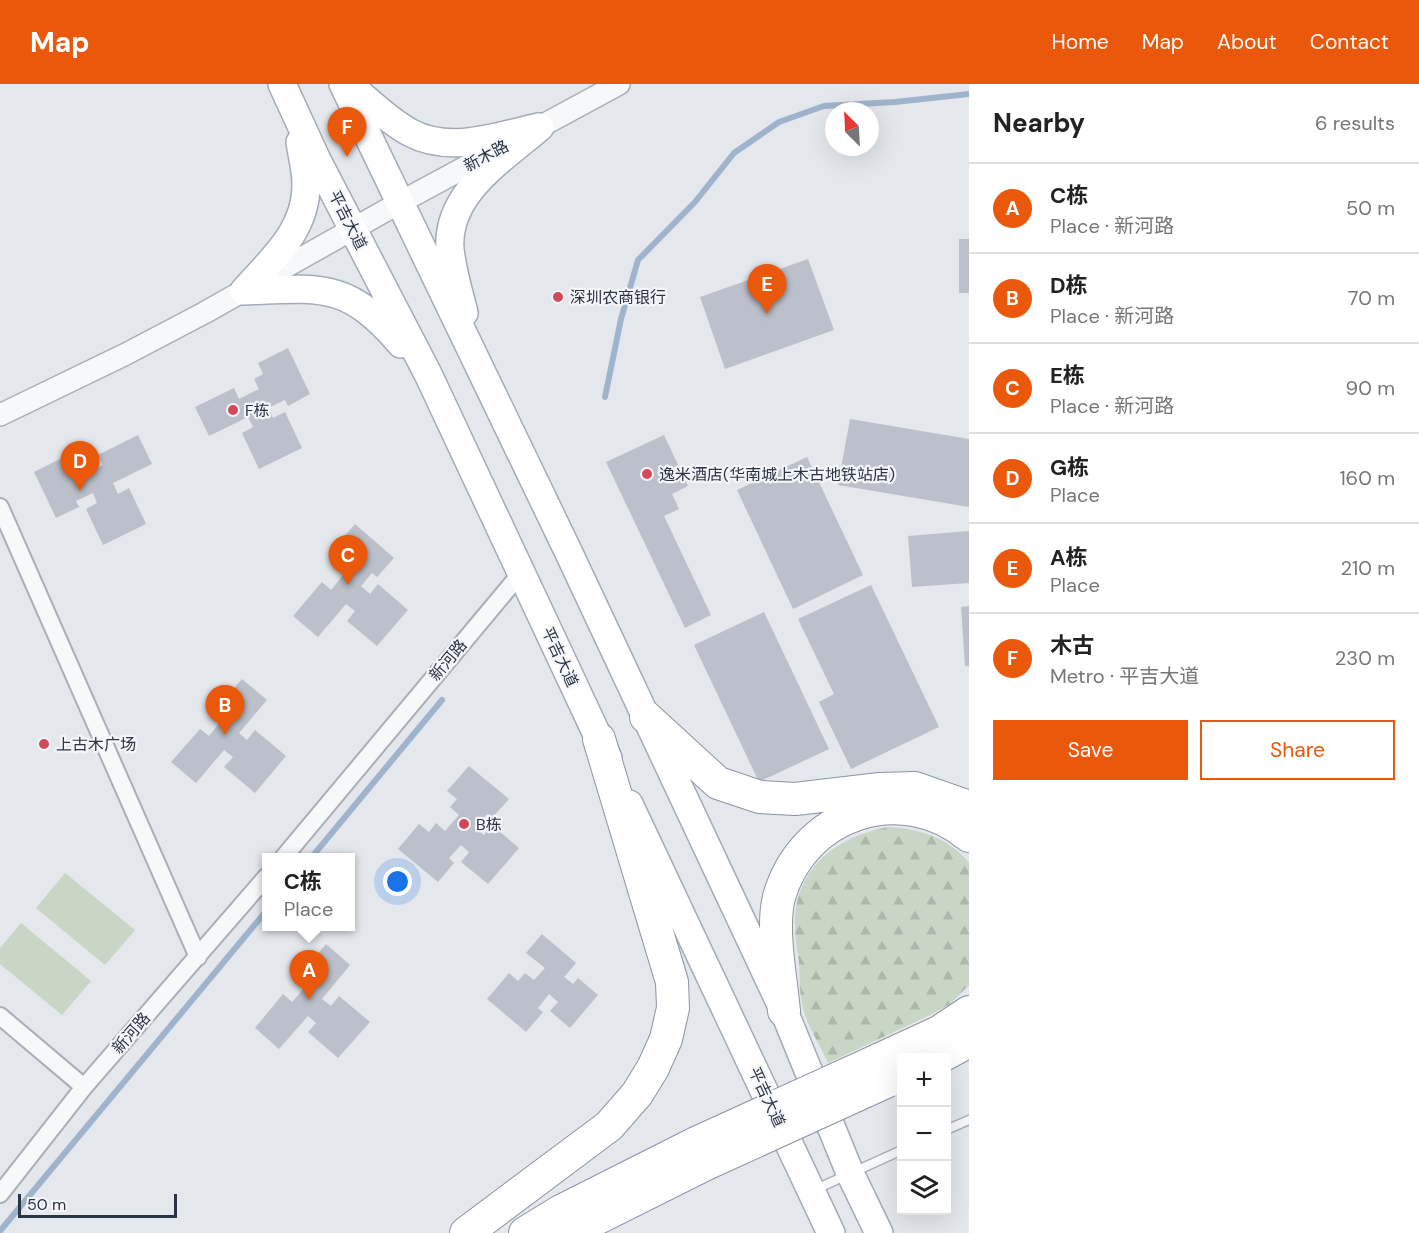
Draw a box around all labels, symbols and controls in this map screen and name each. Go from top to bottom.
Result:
text: Map [30,24,90,61]
text: Home [1051,28,1109,56]
text: Map [1142,28,1184,56]
text: About [1217,28,1277,56]
text: Contact [1310,28,1389,56]
north arrow [825,102,879,156]
text: Nearby [993,106,1085,140]
pin: F [328,107,366,157]
text: 6 results [1315,110,1395,136]
street label: 新木路 [460,135,512,177]
text: C栋 [1050,181,1088,210]
street label: 平吉大道 [324,187,372,253]
text: A [1005,195,1020,221]
text: 50 m [1346,195,1395,221]
text: Place · 新河路 [1050,213,1174,239]
pin: E [748,264,786,314]
text: D栋 [1050,271,1088,300]
text: B [1006,285,1019,311]
text: 70 m [1348,285,1395,311]
place label: 深圳农商银行 [570,287,666,308]
marker: 深圳农商银行 [551,290,565,304]
text: Place · 新河路 [1050,303,1174,329]
text: E栋 [1050,361,1085,390]
text: C [1005,375,1020,401]
text: 90 m [1346,375,1395,401]
text: Place · 新河路 [1050,393,1174,419]
place label: F栋 [245,400,270,421]
marker: F栋 [226,403,240,417]
pin: D [60,442,100,491]
text: G栋 [1050,453,1089,482]
place label: 逸米酒店(华南城上木古地铁站店) [659,464,895,485]
text: D [1005,465,1020,491]
text: 160 m [1339,465,1395,491]
marker: 逸米酒店(华南城上木古地铁站店) [640,467,654,481]
text: Place [1050,482,1100,508]
pin: C [328,536,368,585]
text: A栋 [1050,543,1088,572]
text: E [1007,555,1018,581]
text: 210 m [1340,555,1395,581]
text: Place [1050,572,1100,598]
street label: 平吉大道 [537,624,583,690]
text: 木古 [1050,631,1094,660]
street label: 新河路 [425,635,471,685]
text: F [1007,645,1018,671]
text: 230 m [1335,645,1395,671]
text: Metro · 平吉大道 [1050,663,1199,689]
pin: B [206,686,244,735]
button: Save [993,720,1188,780]
button: Share [1200,720,1395,780]
place label: 上古木广场 [56,734,136,755]
marker: 上古木广场 [37,737,51,751]
place label: B栋 [476,814,502,835]
marker: B栋 [457,817,471,831]
popup [262,853,355,931]
text: C栋 [284,867,322,896]
your location [383,867,412,896]
text: Place [284,896,333,922]
pin: A [290,950,328,1000]
street label: 新河路 [107,1008,155,1058]
map controls [897,1053,951,1215]
button: + [897,1053,951,1107]
street label: 平吉大道 [744,1064,790,1130]
button: − [897,1107,951,1161]
button: layers [897,1161,951,1215]
scale bar [18,1191,177,1218]
text: 50 m [27,1194,66,1215]

